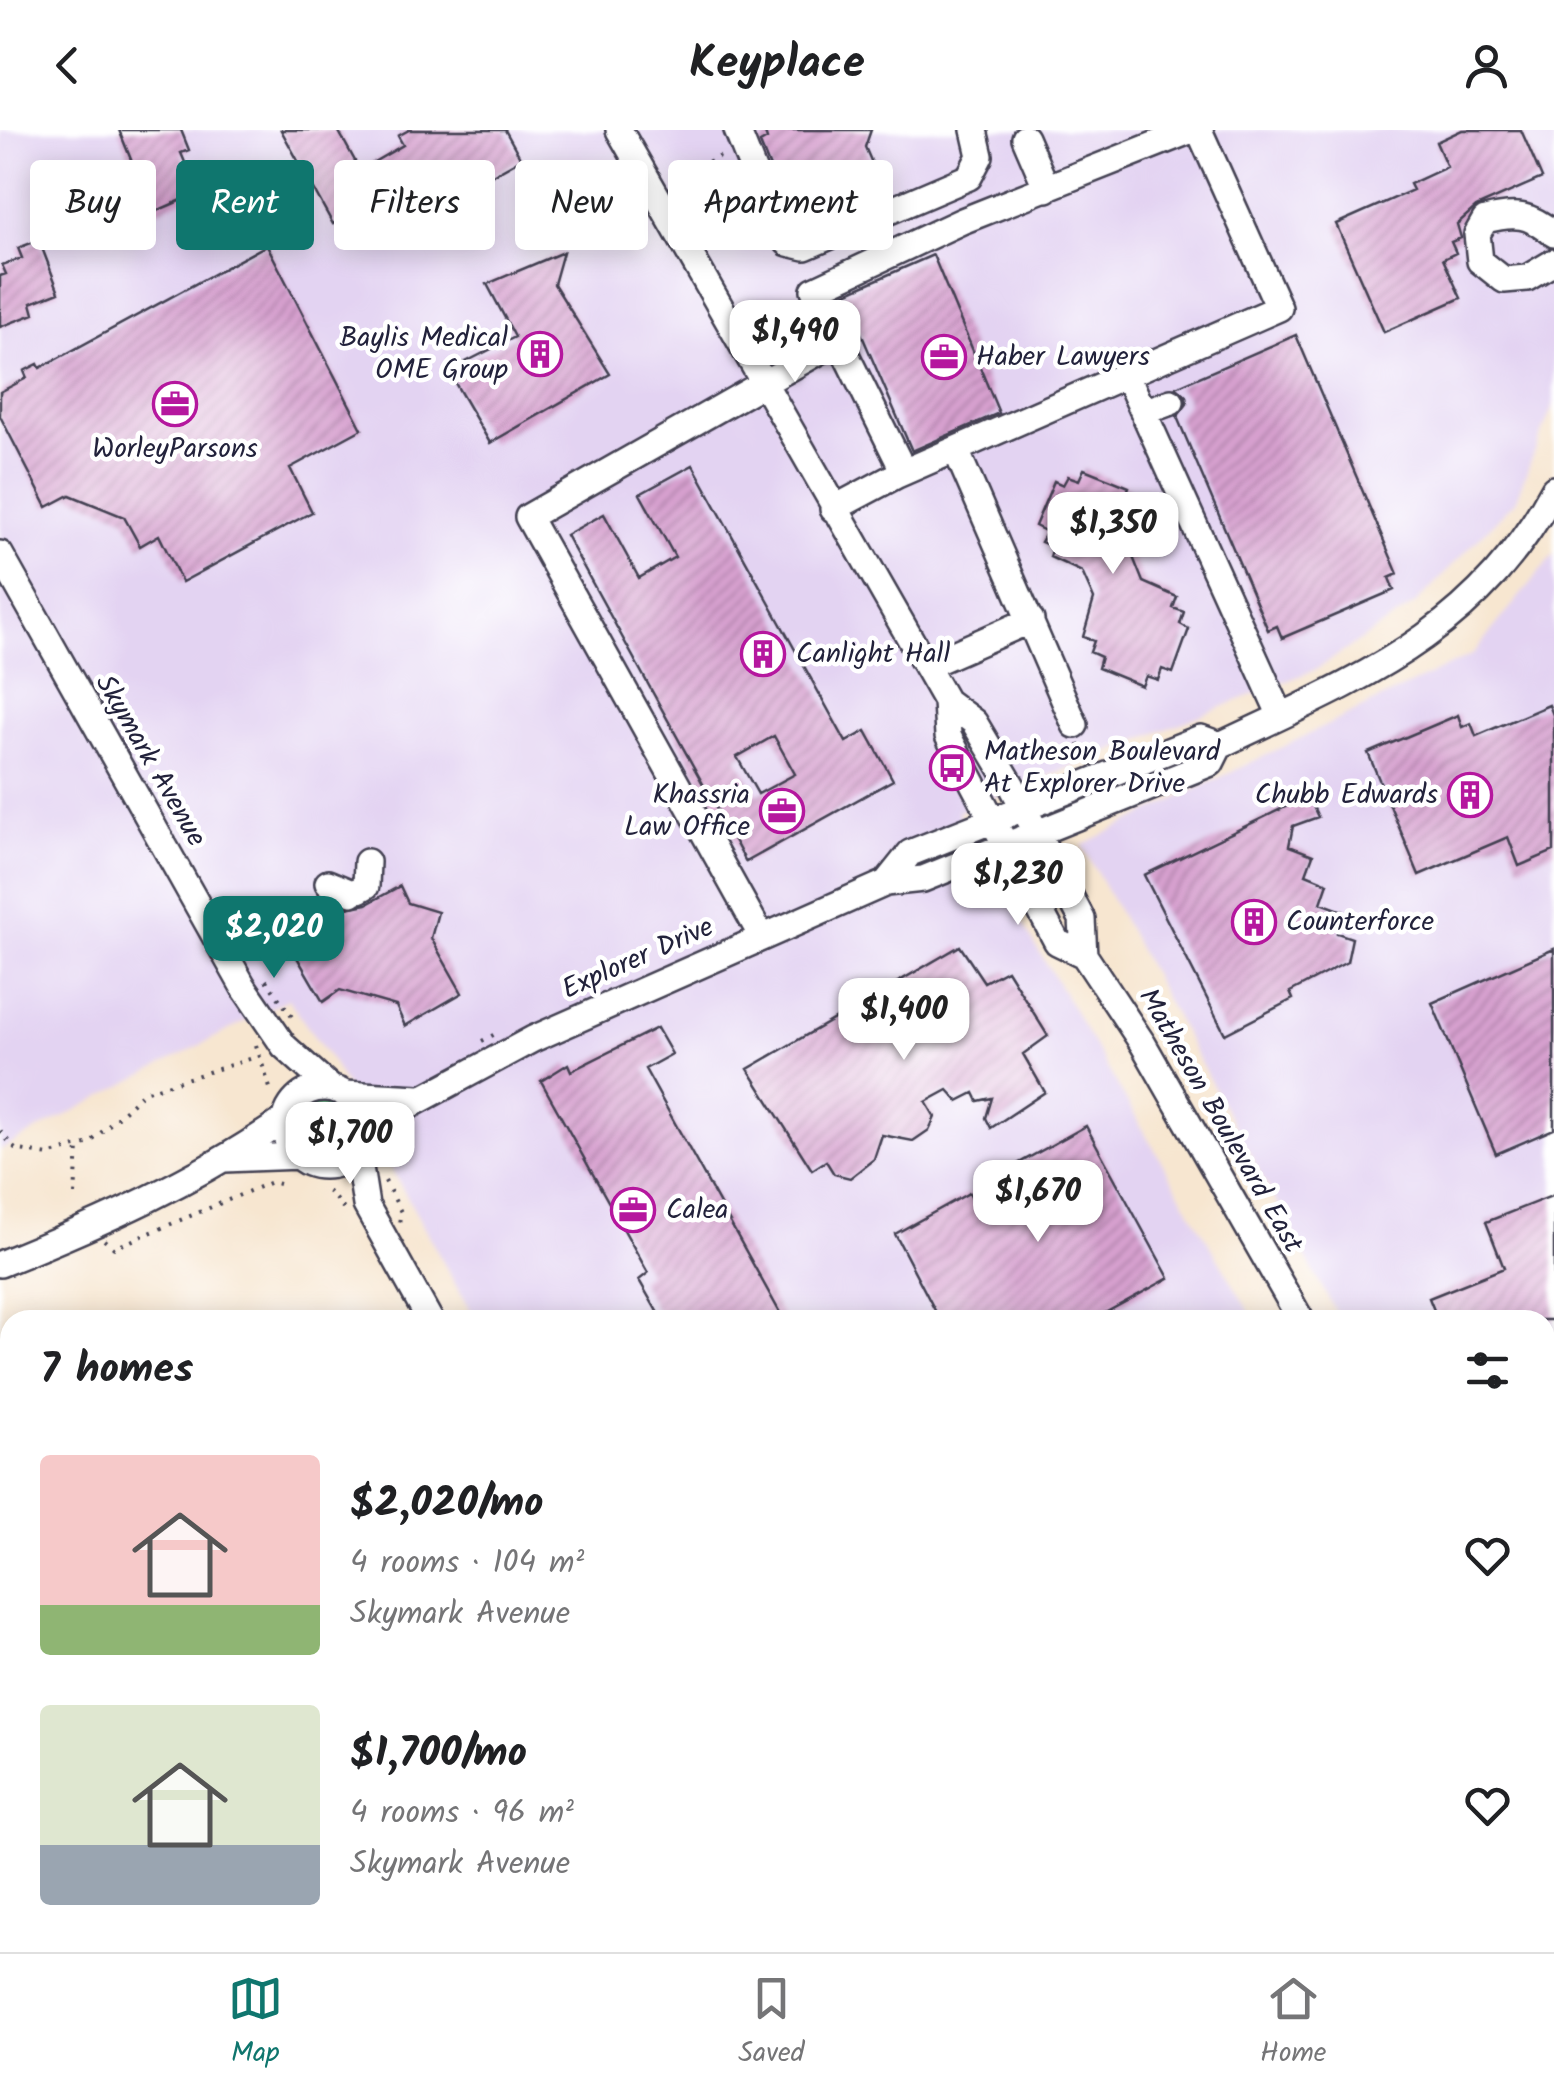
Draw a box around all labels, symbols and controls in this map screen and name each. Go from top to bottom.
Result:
text: Keyplace [689,29,865,101]
icon: back [40,38,95,93]
icon: person [1459,38,1514,93]
chip: Buy [30,160,156,250]
chip: Rent [176,160,314,250]
chip: Filters [334,160,495,250]
chip: New [515,160,648,250]
chip: Apartment [668,160,893,250]
pin: $1,490 [714,300,876,385]
text: $1,490 [751,307,839,358]
place label: Baylis Medical OME Group [339,316,508,393]
building icon: Baylis Medical OME Group [517,331,563,377]
office icon: Haber Lawyers [921,334,967,380]
place label: Haber Lawyers [976,335,1150,380]
office icon: WorleyParsons [152,381,198,427]
place label: WorleyParsons [92,427,258,472]
pin: $1,350 [1032,492,1194,577]
text: $1,350 [1069,499,1157,550]
building icon: Canlight Hall [740,631,786,677]
place label: Canlight Hall [796,632,950,677]
street label: Skymark Avenue [82,666,218,856]
place label: Matheson Boulevard At Explorer Drive [984,730,1221,807]
bus stop icon: Matheson Boulevard At Explorer Drive [929,745,975,791]
building icon: Chubb Edwards [1447,772,1493,818]
place label: Khassria Law Office [624,773,750,850]
place label: Chubb Edwards [1255,773,1438,818]
office icon: Khassria Law Office [759,788,805,834]
pin: $1,230 [937,843,1099,928]
text: $1,230 [973,850,1063,901]
pin: $2,020 [193,896,355,981]
building icon: Counterforce [1231,899,1277,945]
place label: Counterforce [1286,900,1434,945]
text: $2,020 [225,903,323,954]
street label: Explorer Drive [555,905,722,1013]
pin: $1,400 [823,978,985,1063]
street label: Matheson Boulevard East [1126,980,1315,1263]
text: $1,400 [860,985,948,1036]
pin: $1,700 [269,1102,431,1187]
text: $1,700 [308,1109,392,1160]
pin: $1,670 [957,1160,1119,1245]
text: $1,670 [995,1167,1081,1218]
office icon: Calea [610,1187,656,1233]
place label: Calea [666,1188,729,1233]
text: 7 homes [40,1337,193,1404]
icon: filters [1460,1343,1515,1398]
text: $2,020/mo [350,1471,543,1538]
icon: home [120,1495,240,1615]
icon: heart [1460,1528,1515,1583]
text: 4 rooms · 104 m² [350,1538,584,1589]
text: Skymark Avenue [350,1589,570,1640]
text: $1,700/mo [350,1721,527,1788]
icon: home [120,1745,240,1865]
icon: heart [1460,1778,1515,1833]
text: 4 rooms · 96 m² [350,1788,574,1839]
text: Skymark Avenue [350,1839,570,1890]
tab: Map [228,1971,283,2076]
tab: Saved [738,1971,805,2076]
tab: Home [1260,1971,1326,2076]

